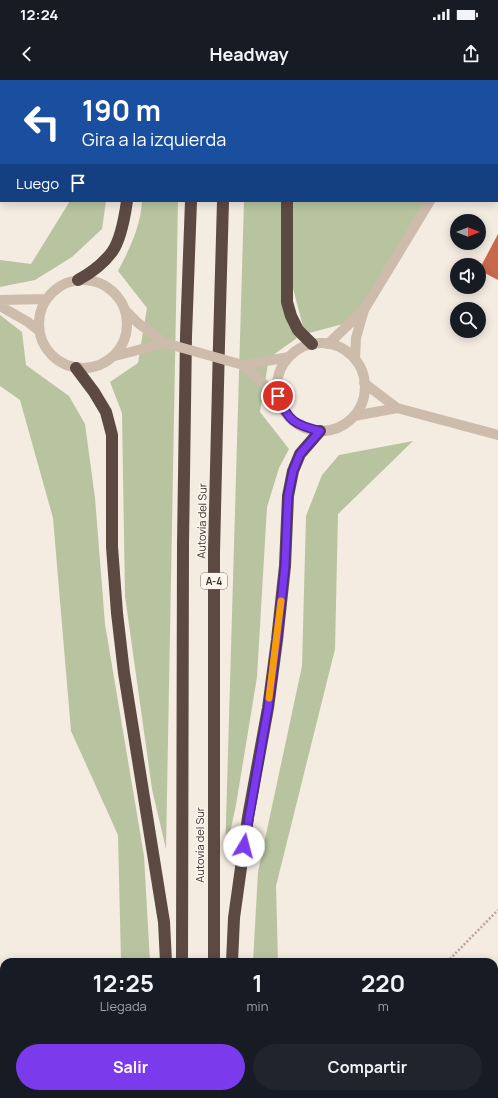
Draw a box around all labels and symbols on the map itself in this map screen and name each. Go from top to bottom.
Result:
north arrow [450,214,486,250]
pin [261,379,295,413]
street label: Autovía del Sur [193,483,210,559]
road number: A-4 [201,573,227,589]
street label: Autovía del Sur [192,807,207,883]
position arrow [223,825,265,867]

